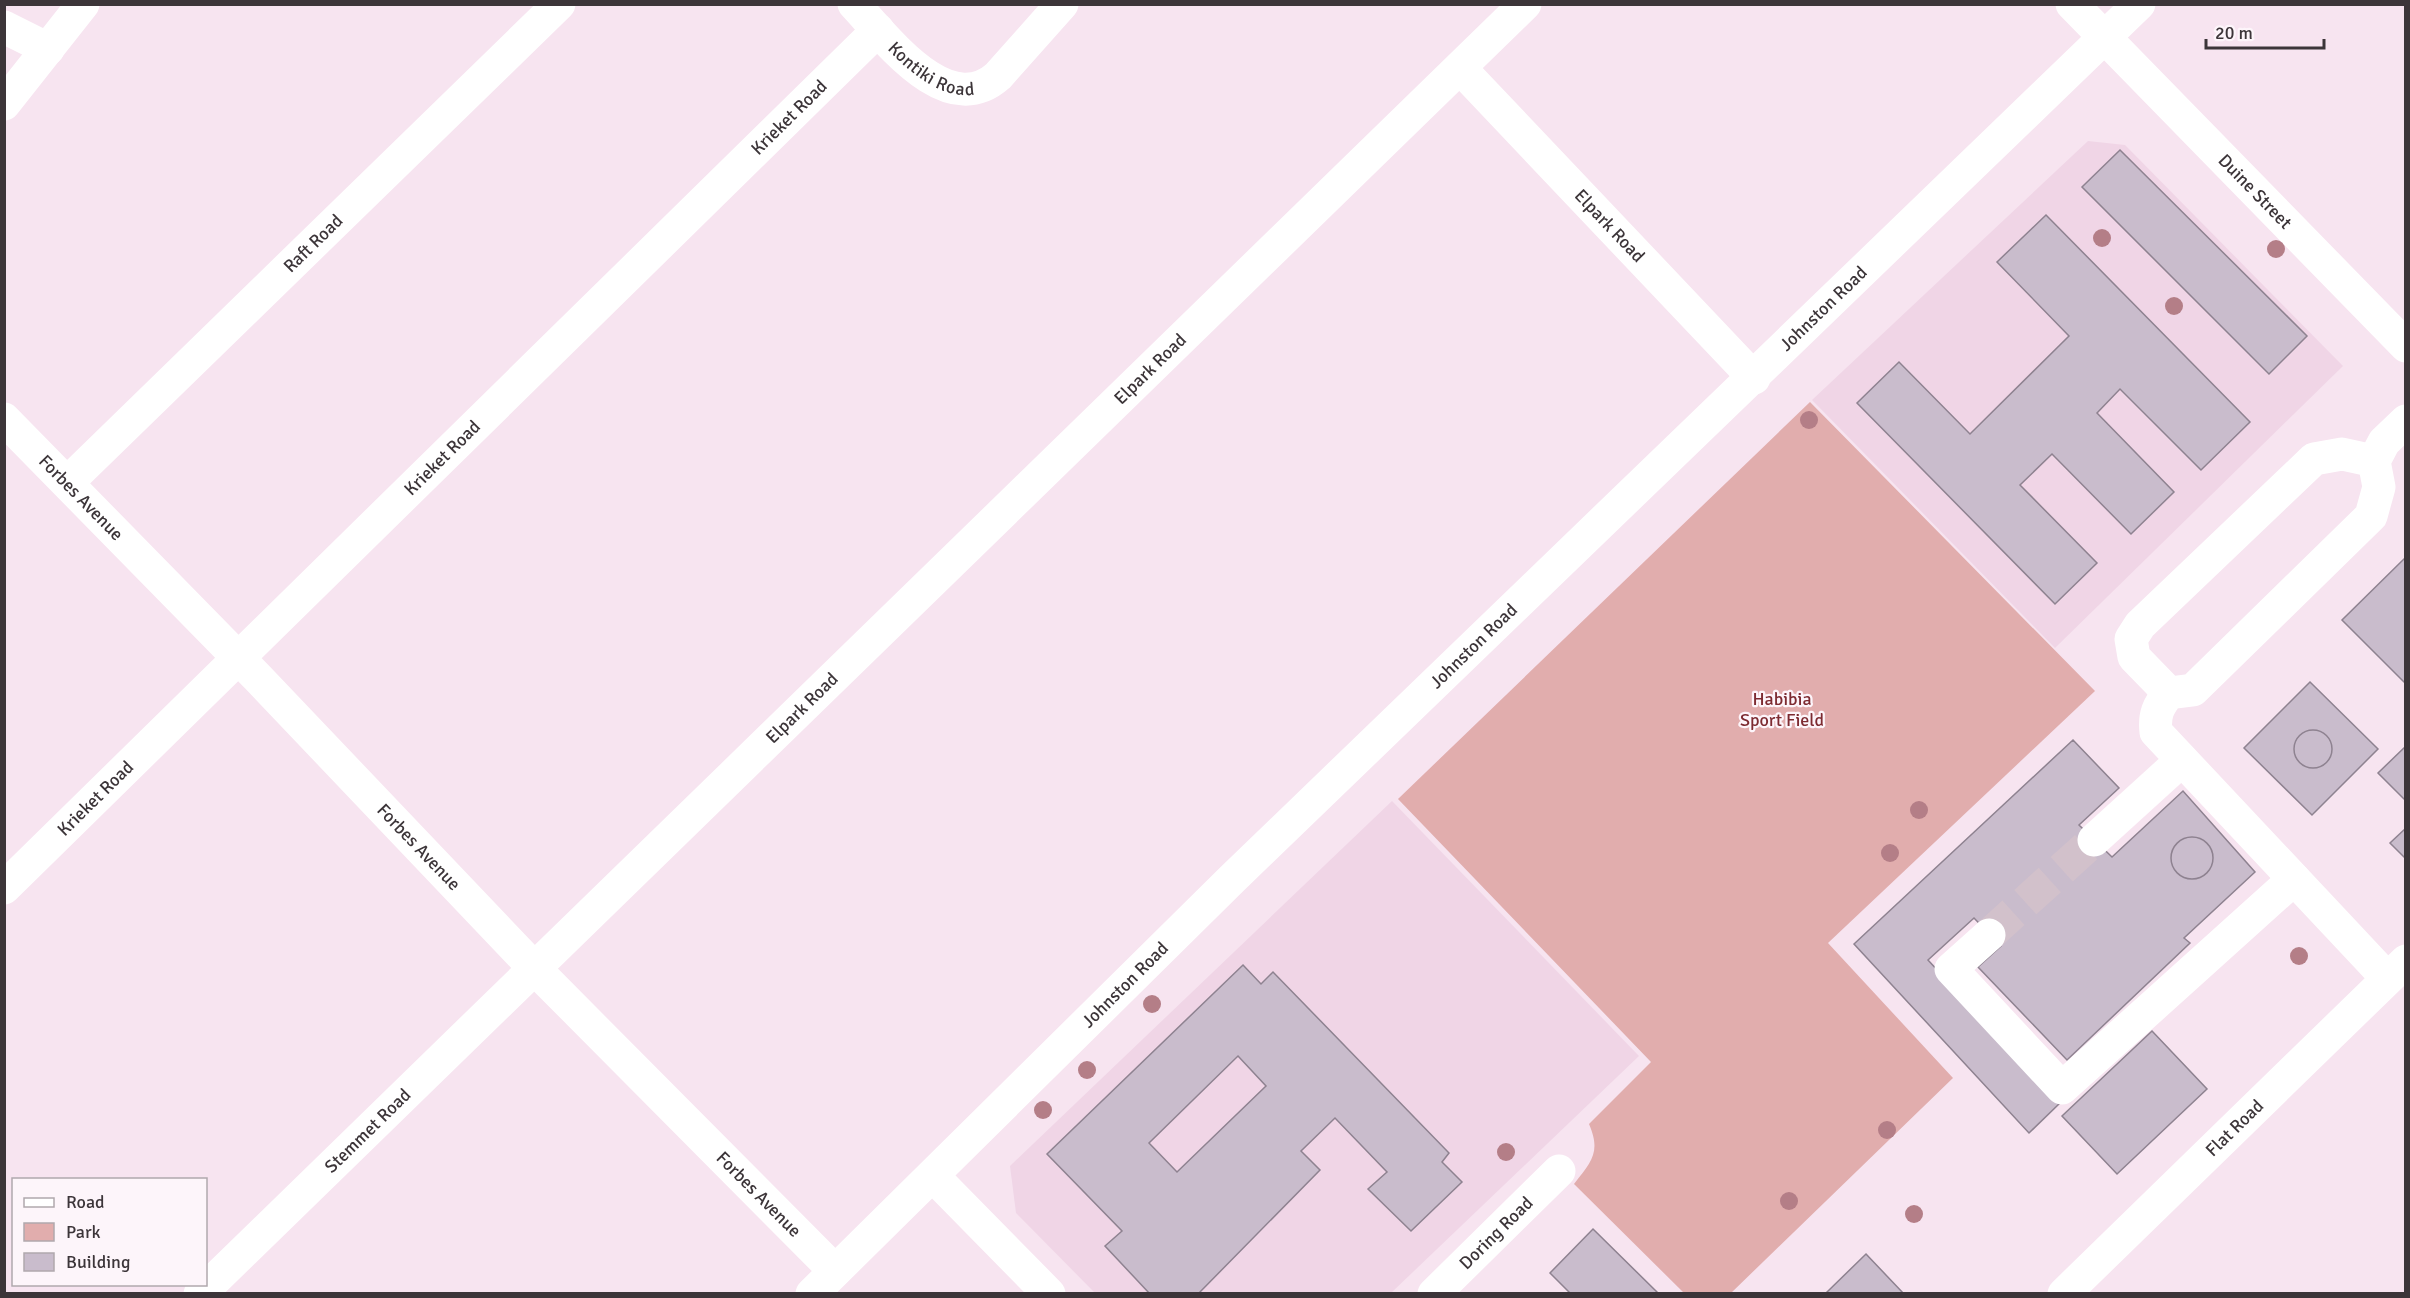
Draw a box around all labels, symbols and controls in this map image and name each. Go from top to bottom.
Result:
scale bar [2206,12,2324,50]
text: 20 m [2215,22,2253,44]
street label: Kontiki Road [884,37,975,100]
street label: Krieket Road [746,75,832,160]
street label: Duine Street [2214,149,2297,234]
street label: Elpark Road [1570,185,1649,267]
street label: Raft Road [279,210,347,277]
street label: Johnston Road [1775,262,1872,356]
street label: Elpark Road [1109,329,1191,409]
street label: Krieket Road [399,416,485,500]
street label: Forbes Avenue [34,450,128,545]
street label: Johnston Road [1425,599,1522,693]
street label: Elpark Road [761,668,843,748]
park label: Habibia Sport Field [1740,688,1824,731]
street label: Krieket Road [53,756,138,841]
street label: Forbes Avenue [372,799,465,895]
street label: Johnston Road [1077,937,1173,1032]
street label: Stemmet Road [320,1084,415,1178]
street label: Flat Road [2201,1095,2268,1161]
street label: Forbes Avenue [712,1147,806,1242]
legend [12,1178,207,1286]
text: Road [66,1191,105,1213]
street label: Doring Road [1455,1192,1537,1274]
text: Park [66,1221,101,1243]
text: Building [66,1251,130,1273]

